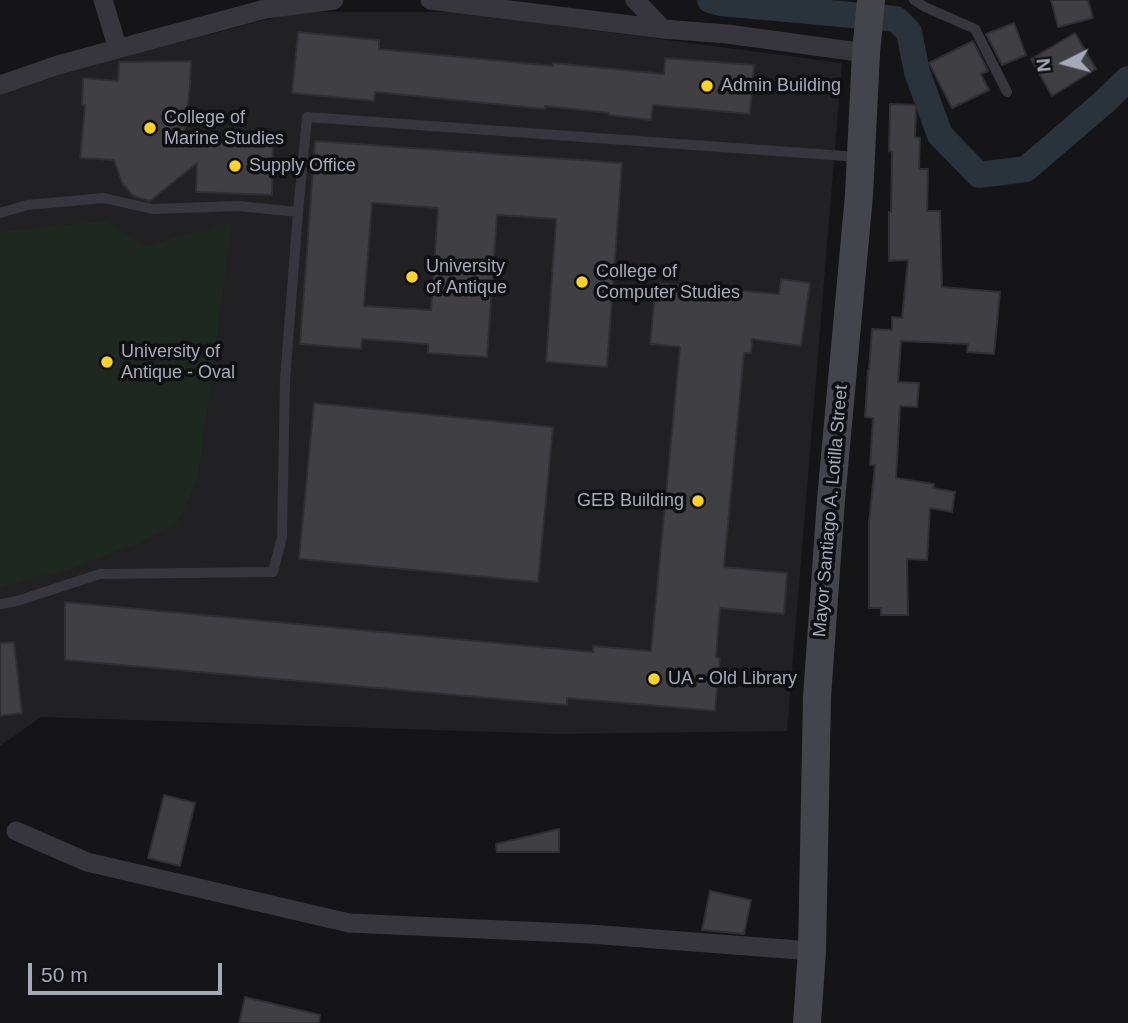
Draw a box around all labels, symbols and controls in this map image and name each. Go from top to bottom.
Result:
north arrow [1030,28,1100,98]
text: N [1032,57,1055,73]
place label: Admin Building [721,75,841,97]
marker: Admin Building [699,78,715,94]
place label: College of Marine Studies [164,107,284,150]
marker: College of Marine Studies [142,120,158,136]
place label: Supply Office [249,155,356,177]
marker: Supply Office [227,158,243,174]
place label: University of Antique [426,256,507,298]
place label: College of Computer Studies [596,261,740,304]
marker: University of Antique [404,269,420,285]
marker: College of Computer Studies [574,274,590,290]
place label: University of Antique - Oval [121,341,235,384]
marker: University of Antique - Oval [99,354,115,370]
street label: Mayor Santiago A. Lotilla Street [809,384,853,638]
place label: GEB Building [577,490,684,512]
marker: GEB Building [690,493,706,509]
place label: UA - Old Library [668,668,797,690]
marker: UA - Old Library [646,671,662,687]
scale bar [32,950,226,994]
text: 50 m [41,963,88,986]

